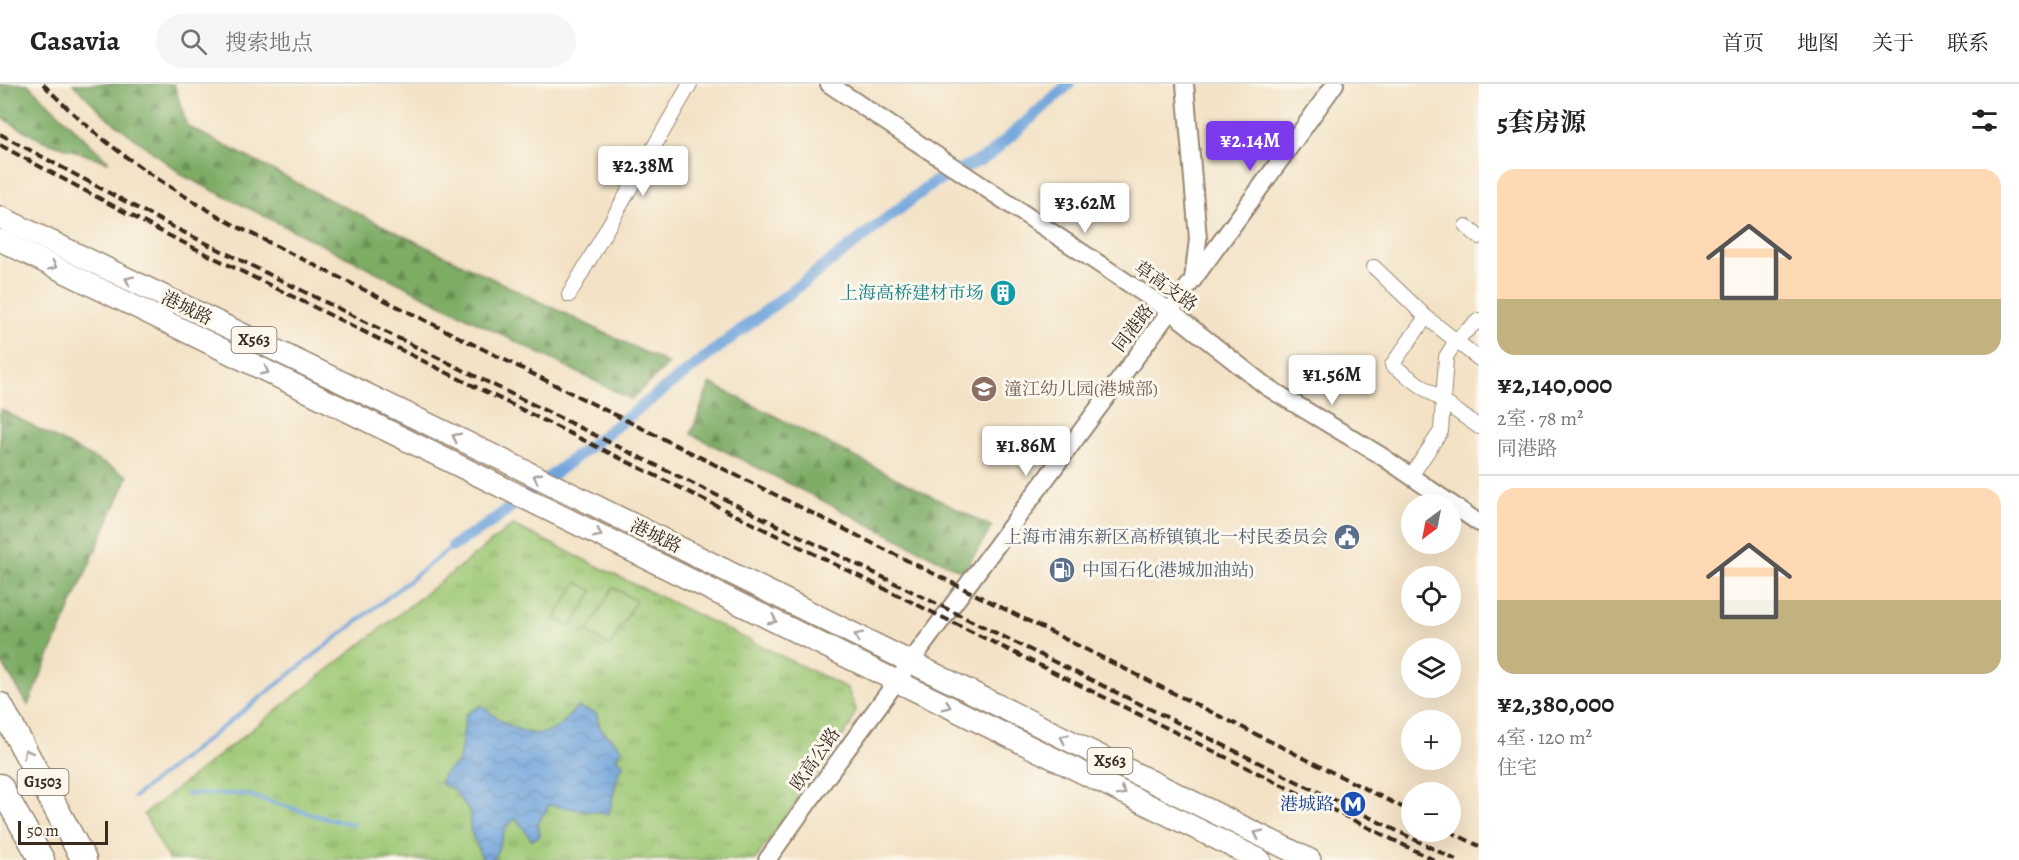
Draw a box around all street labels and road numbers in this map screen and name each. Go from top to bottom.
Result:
street label: 草高支路 [1130,256,1202,316]
street label: 港城路 [157,285,217,331]
street label: 同港路 [1107,299,1159,357]
road number: X563 [232,327,276,353]
street label: 港城路 [626,513,686,559]
street label: 欧高公路 [785,723,845,795]
road number: X563 [1088,748,1132,774]
road number: G1503 [18,769,68,795]

